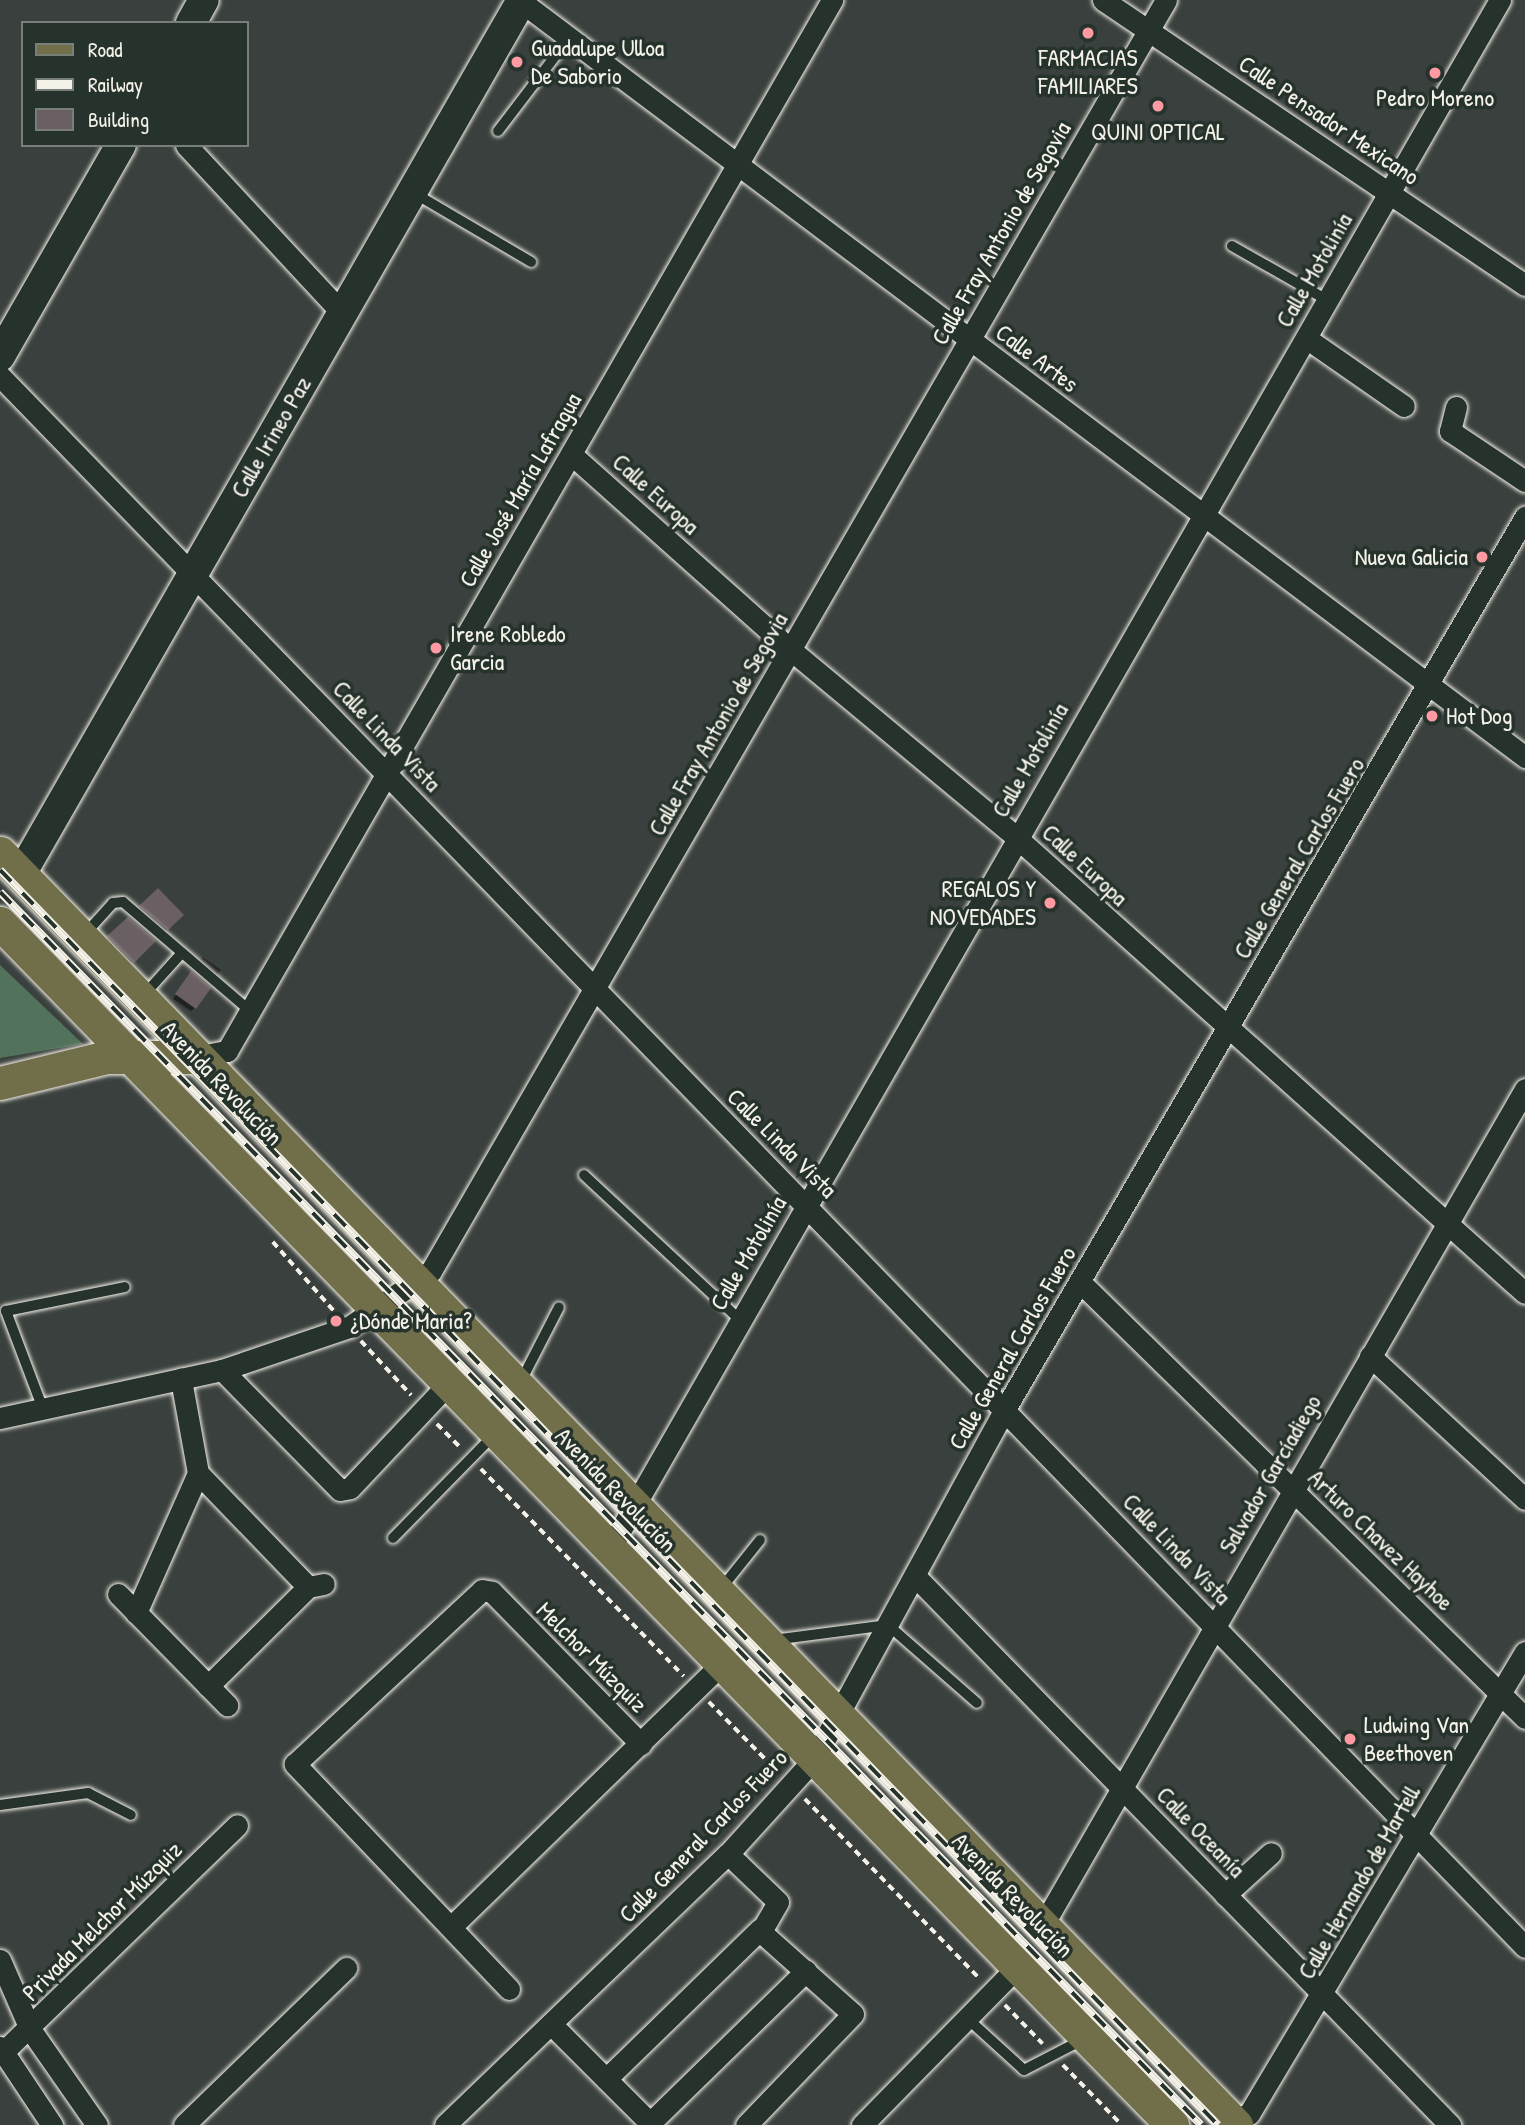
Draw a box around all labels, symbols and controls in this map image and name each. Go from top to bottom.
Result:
legend [21,21,248,147]
marker: FARMACIAS FAMILIARES [1080,25,1096,41]
place label: Guadalupe Ulloa De Saborio [531,34,664,90]
text: Road [88,35,122,64]
place label: FARMACIAS FAMILIARES [1038,44,1138,100]
street label: Calle Pensador Mexicano [1233,49,1425,191]
marker: Guadalupe Ulloa De Saborio [509,54,525,70]
marker: Pedro Moreno [1427,65,1443,81]
text: Railway [88,70,143,99]
place label: Pedro Moreno [1376,84,1494,112]
marker: QUINI OPTICAL [1150,98,1166,114]
text: Building [88,105,149,134]
street label: Calle Fray Antonio de Segovia [925,116,1077,350]
place label: QUINI OPTICAL [1091,118,1225,146]
street label: Calle Motolinía [1270,208,1358,332]
street label: Calle Artes [990,318,1084,398]
street label: Calle Irineo Paz [225,371,317,503]
street label: Calle José María Lafragua [453,388,587,592]
street label: Calle Europa [607,448,705,540]
place label: Nueva Galicia [1355,543,1468,571]
marker: Nueva Galicia [1474,549,1490,565]
street label: Calle Fray Antonio de Segovia [642,607,794,841]
place label: Irene Robledo Garcia [450,620,566,676]
marker: Irene Robledo Garcia [428,640,444,656]
street label: Calle Linda Vista [327,674,447,798]
street label: Calle Motolinía [986,698,1074,822]
place label: Hot Dog [1446,702,1512,730]
marker: Hot Dog [1424,708,1440,724]
street label: Calle General Carlos Fuero [1228,752,1370,964]
street label: Calle Europa [1036,818,1134,912]
place label: REGALOS Y NOVEDADES [930,875,1036,931]
marker: REGALOS Y NOVEDADES [1042,895,1058,911]
street label: Avenida Revolución [155,1015,289,1151]
street label: Calle Linda Vista [721,1082,843,1204]
street label: Calle Motolinía [704,1191,792,1315]
street label: Calle General Carlos Fuero [942,1241,1082,1455]
place label: ¿Dónde Maria? [350,1307,472,1335]
marker: ¿Dónde Maria? [328,1313,344,1329]
street label: Salvador Garcíadiego [1213,1390,1327,1558]
street label: Avenida Revolución [549,1422,683,1558]
street label: Arturo Chavez Hayhoe [1302,1463,1460,1617]
street label: Calle Linda Vista [1117,1487,1237,1611]
street label: Melchor Múzquiz [531,1596,653,1718]
place label: Ludwing Van Beethoven [1364,1711,1469,1767]
marker: Ludwing Van Beethoven [1342,1731,1358,1747]
street label: Calle General Carlos Fuero [613,1743,793,1929]
street label: Calle Hernando de Martell [1292,1780,1426,1984]
street label: Calle Oceanía [1151,1781,1251,1883]
street label: Avenida Revolución [946,1827,1080,1963]
street label: Privada Melchor Múzquiz [16,1835,188,2007]

